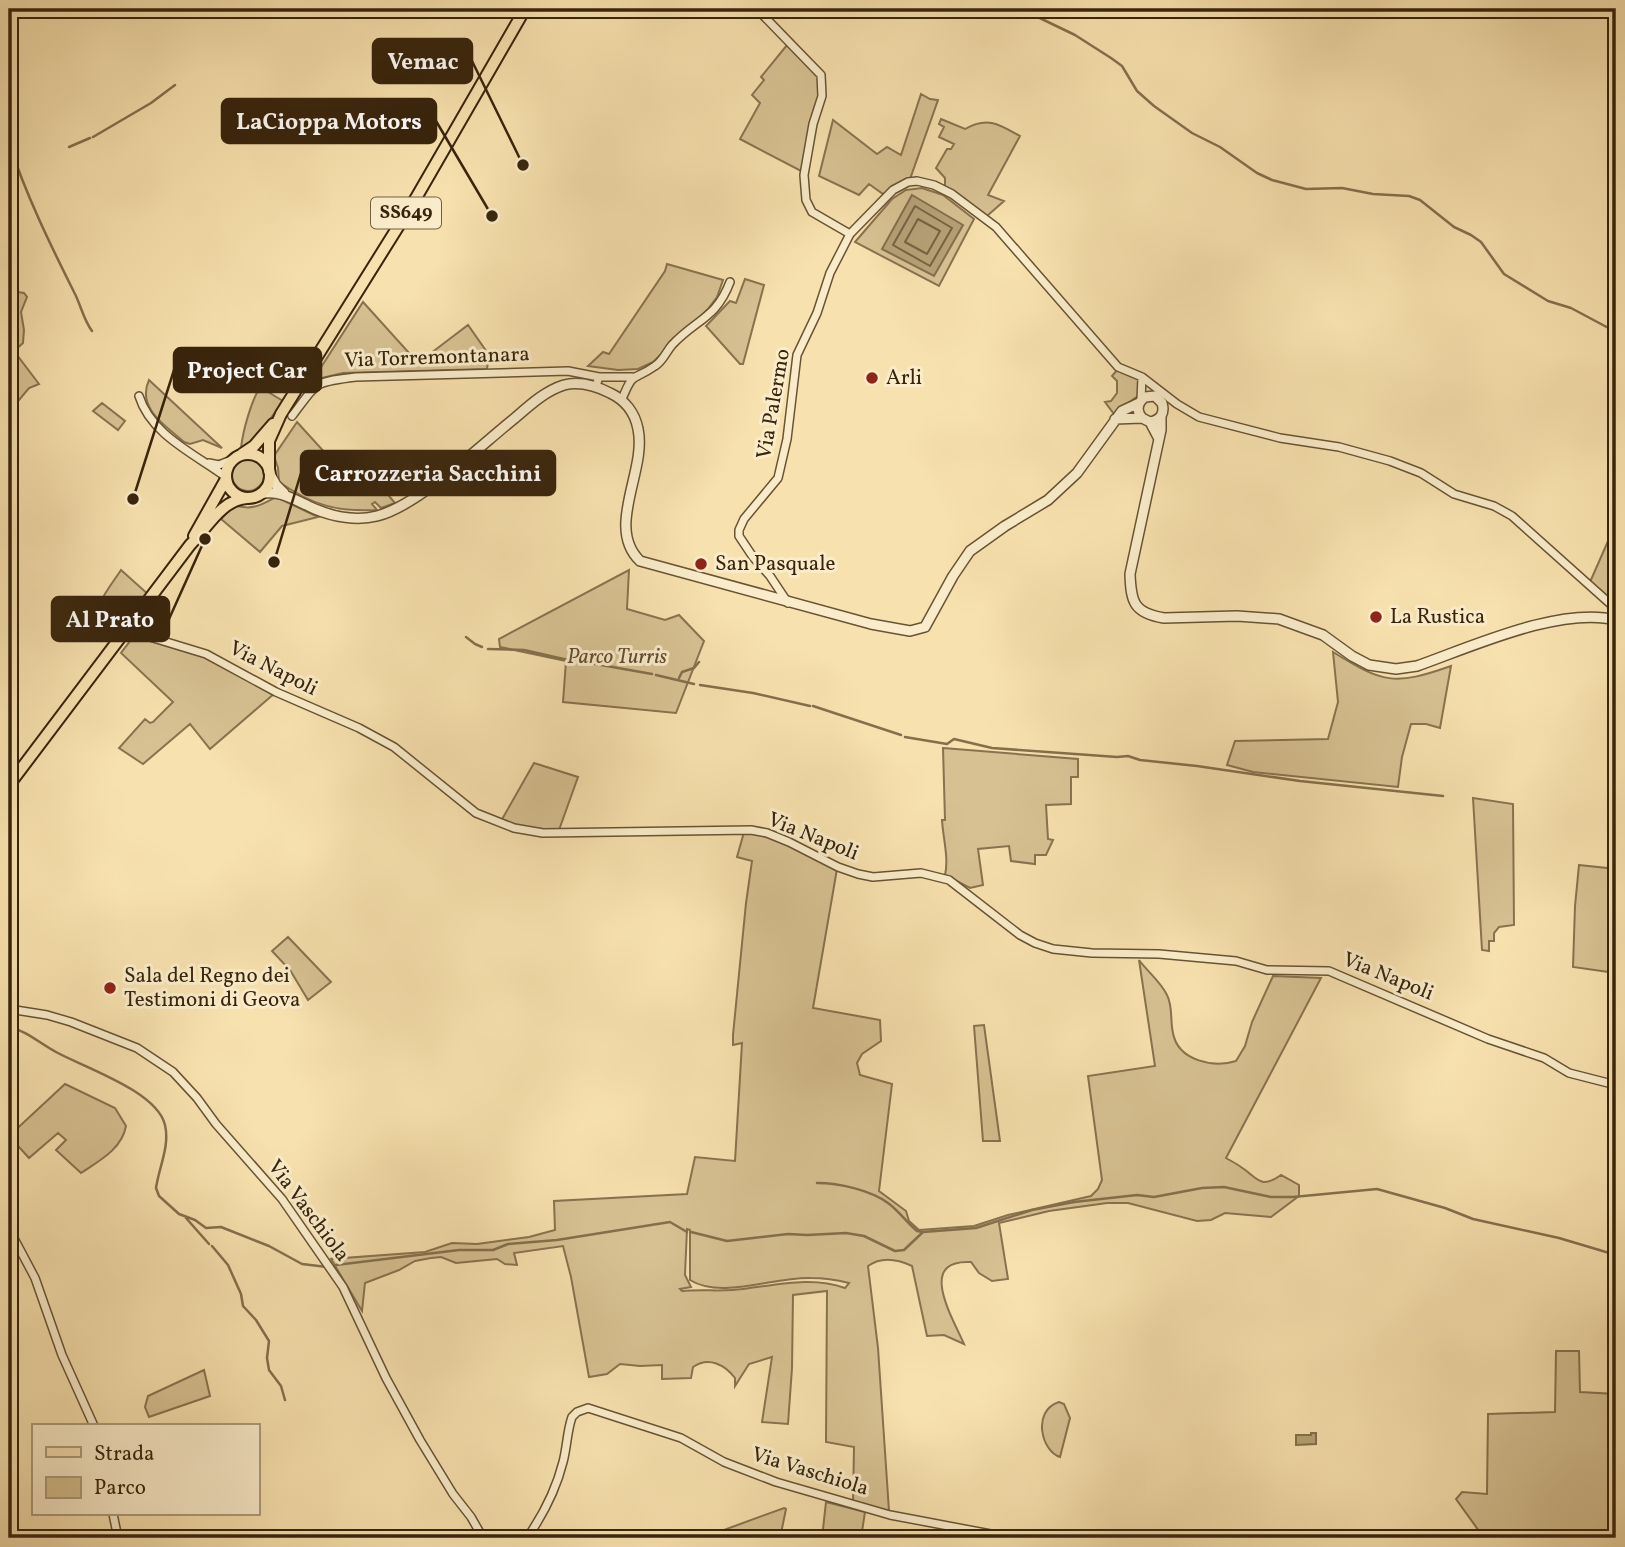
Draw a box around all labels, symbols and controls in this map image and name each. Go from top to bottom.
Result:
callout: Vemac [373,39,472,83]
text: Vemac [388,47,459,79]
callout: LaCioppa Motors [222,99,436,143]
text: LaCioppa Motors [236,107,422,139]
road number: SS649 [371,197,441,228]
street label: Via Torremontanara [344,340,530,376]
street label: Via Palermo [750,346,798,462]
callout: Project Car [174,348,321,392]
text: Project Car [187,356,307,388]
place label: Arli [886,364,922,393]
marker: Arli [864,370,880,386]
callout: Carrozzeria Sacchini [301,451,555,495]
text: Carrozzeria Sacchini [315,459,541,491]
place label: San Pasquale [715,550,835,579]
marker: San Pasquale [693,556,709,572]
callout: Al Prato [52,597,169,641]
place label: La Rustica [1390,603,1485,632]
text: Al Prato [66,605,154,637]
marker: La Rustica [1368,609,1384,625]
street label: Via Napoli [224,634,322,704]
park label: Parco Turris [567,643,667,672]
street label: Via Napoli [763,806,863,868]
street label: Via Napoli [1338,946,1438,1008]
place label: Sala del Regno dei Testimoni di Geova [124,962,300,1015]
marker: Sala del Regno dei Testimoni di Geova [102,980,118,996]
street label: Via Vaschiola [260,1154,356,1268]
legend [32,1424,259,1516]
text: Strada [94,1440,155,1469]
street label: Via Vaschiola [748,1440,872,1504]
text: Parco [94,1474,146,1503]

